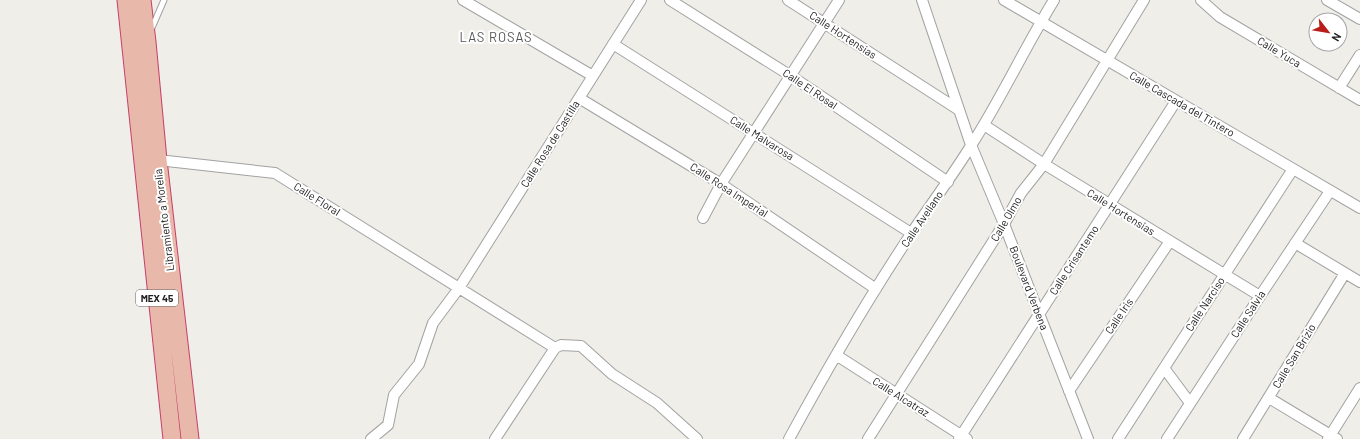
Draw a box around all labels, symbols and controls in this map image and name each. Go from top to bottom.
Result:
street label: Calle Hortensias [807,8,879,61]
north arrow [1308,12,1348,52]
district label: LAS ROSAS [459,29,533,45]
text: N [1330,31,1344,44]
street label: Calle Yuca [1255,34,1303,70]
street label: Calle El Rosal [781,66,840,112]
street label: Calle Cascada del Tintero [1127,68,1237,139]
street label: Calle Rosa de Castilla [518,98,582,190]
street label: Calle Malvarosa [728,113,797,162]
street label: Calle Rosa Imperial [688,160,771,220]
street label: Libramiento a Morelia [151,168,176,272]
street label: Calle Floral [292,179,343,218]
street label: Calle Hortensias [1085,186,1158,238]
street label: Calle Avellano [898,188,945,249]
street label: Calle Olmo [988,194,1024,244]
street label: Calle Crisantemo [1046,222,1101,297]
street label: Boulevard Verbena [1007,244,1051,332]
street label: Calle Narciso [1182,274,1227,333]
street label: Calle Salvia [1228,288,1268,340]
road number: MEX 45 [136,290,178,306]
street label: Calle Iris [1102,295,1135,336]
street label: Calle San Brizio [1269,321,1318,390]
street label: Calle Alcatraz [871,374,932,419]

